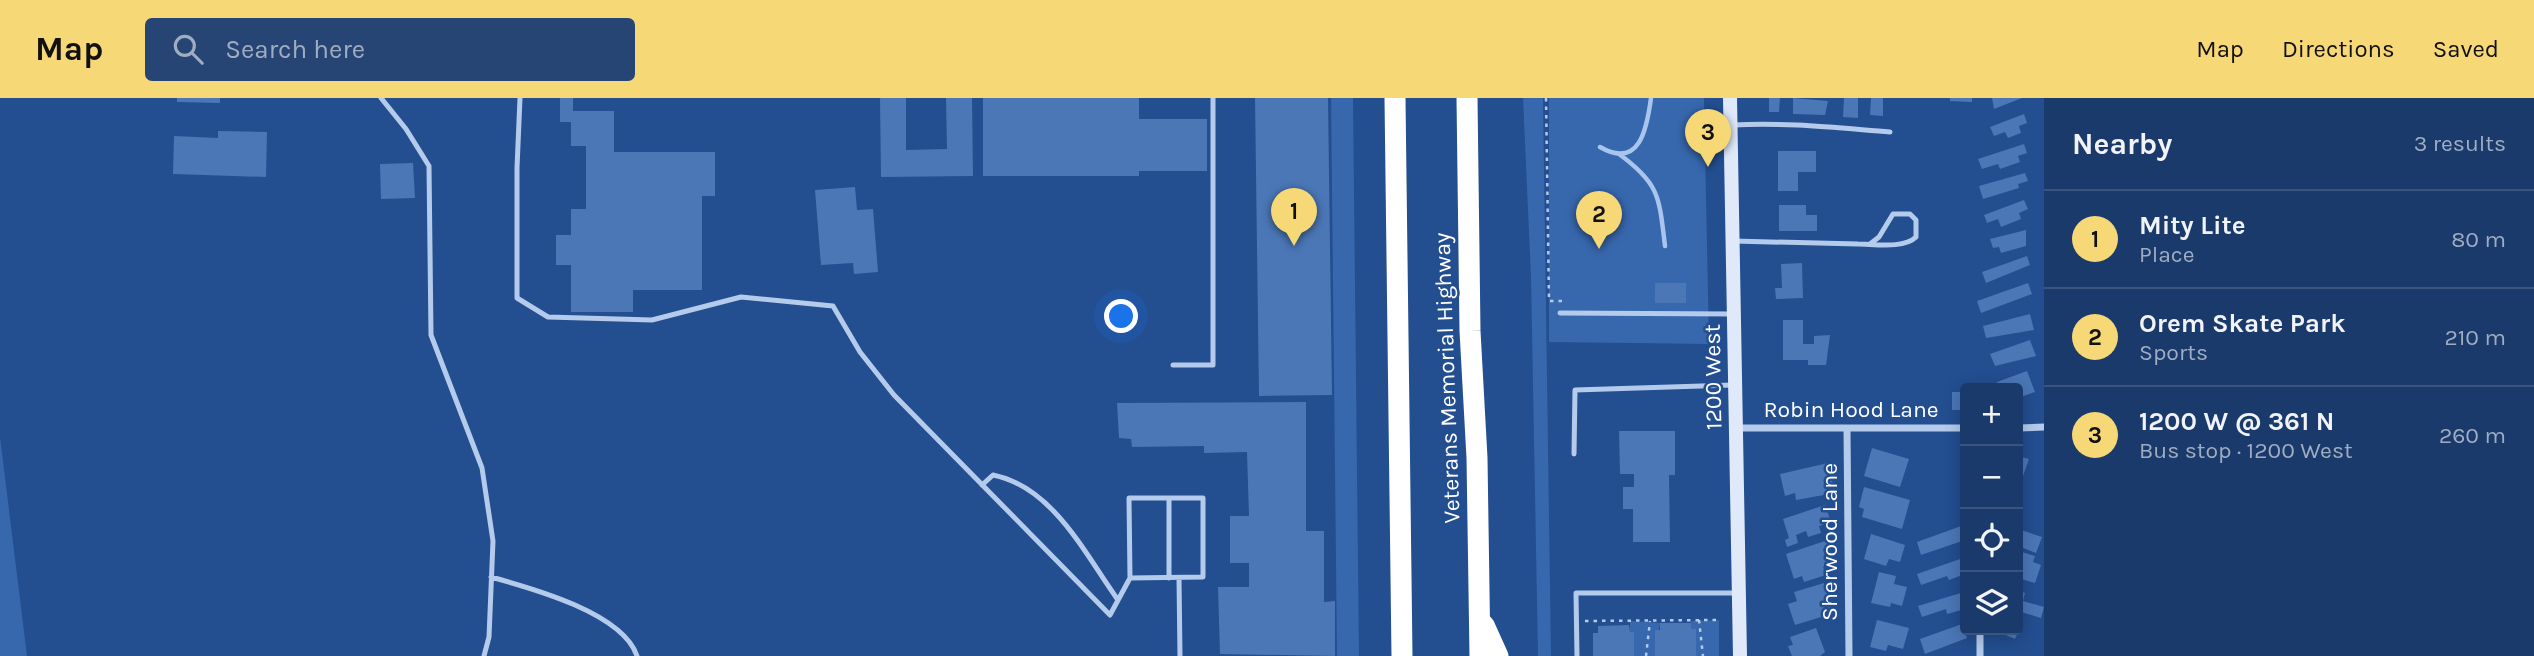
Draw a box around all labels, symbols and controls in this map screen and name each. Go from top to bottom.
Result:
search box [145,18,635,81]
text: Map [35,30,103,68]
icon: search [169,30,207,68]
text: Search here [225,34,365,65]
text: Map [2196,35,2244,63]
text: Directions [2282,35,2395,63]
text: Saved [2433,35,2499,63]
pin: 3 [1685,109,1731,167]
text: Nearby [2072,126,2172,162]
text: 3 results [2414,130,2506,157]
pin: 1 [1271,188,1317,246]
pin: 2 [1576,191,1622,249]
text: Mity Lite [2139,210,2246,241]
text: 1 [2091,226,2099,253]
text: 80 m [2451,226,2506,253]
street label: Veterans Memorial Highway [1428,232,1466,524]
text: Place [2139,241,2195,268]
your location [1104,299,1138,333]
text: Orem Skate Park [2139,308,2346,339]
street label: 1200 West [1699,323,1727,430]
text: 2 [2088,324,2102,351]
text: 210 m [2444,324,2506,351]
text: Sports [2139,339,2208,366]
map controls [1960,383,2023,635]
button: + [1960,383,2023,446]
street label: Robin Hood Lane [1763,396,1939,423]
text: 1200 W @ 361 N [2139,406,2334,437]
text: 3 [2088,422,2102,449]
text: 260 m [2439,422,2506,449]
text: Bus stop · 1200 West [2139,437,2353,464]
button: − [1960,446,2023,509]
street label: Sherwood Lane [1816,463,1843,621]
button: locate [1960,509,2023,572]
button: layers [1960,572,2023,635]

